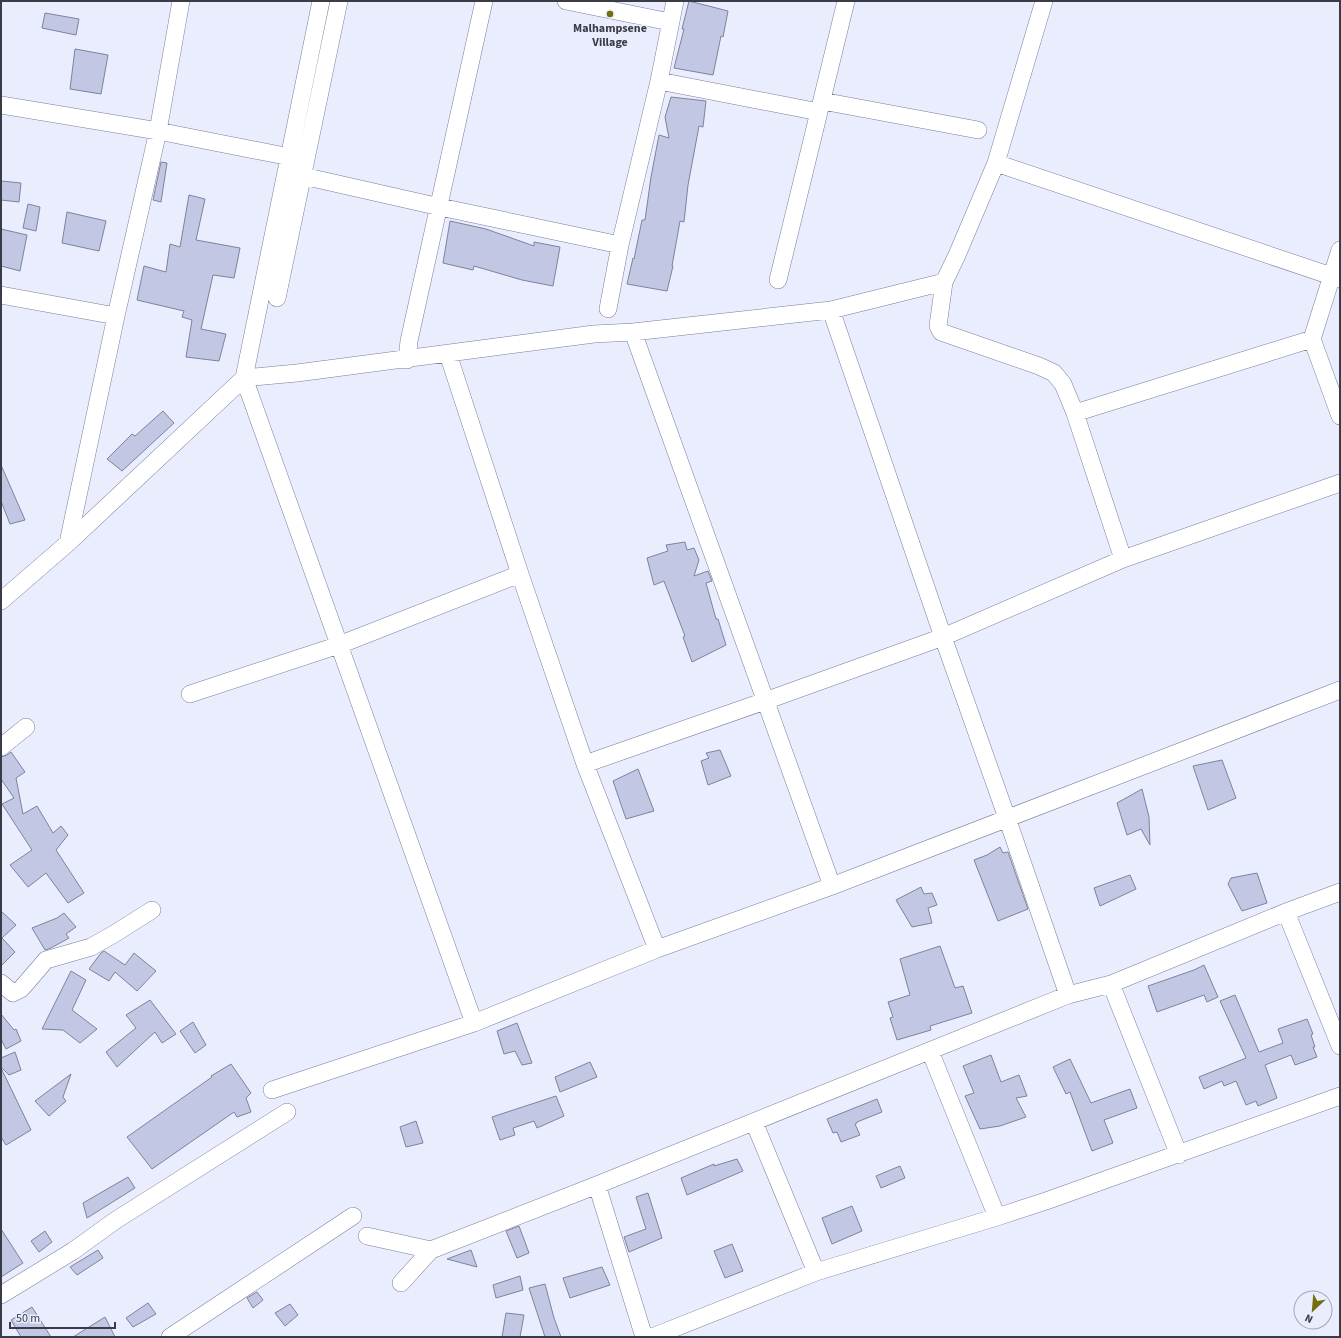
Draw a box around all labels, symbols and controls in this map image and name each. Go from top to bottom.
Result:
marker: Malhampsene Village [605,9,615,19]
place label: Malhampsene Village [573,20,647,51]
north arrow [1293,1290,1333,1330]
scale bar [10,1304,115,1330]
text: 50 m [16,1310,40,1327]
text: N [1302,1310,1315,1327]

